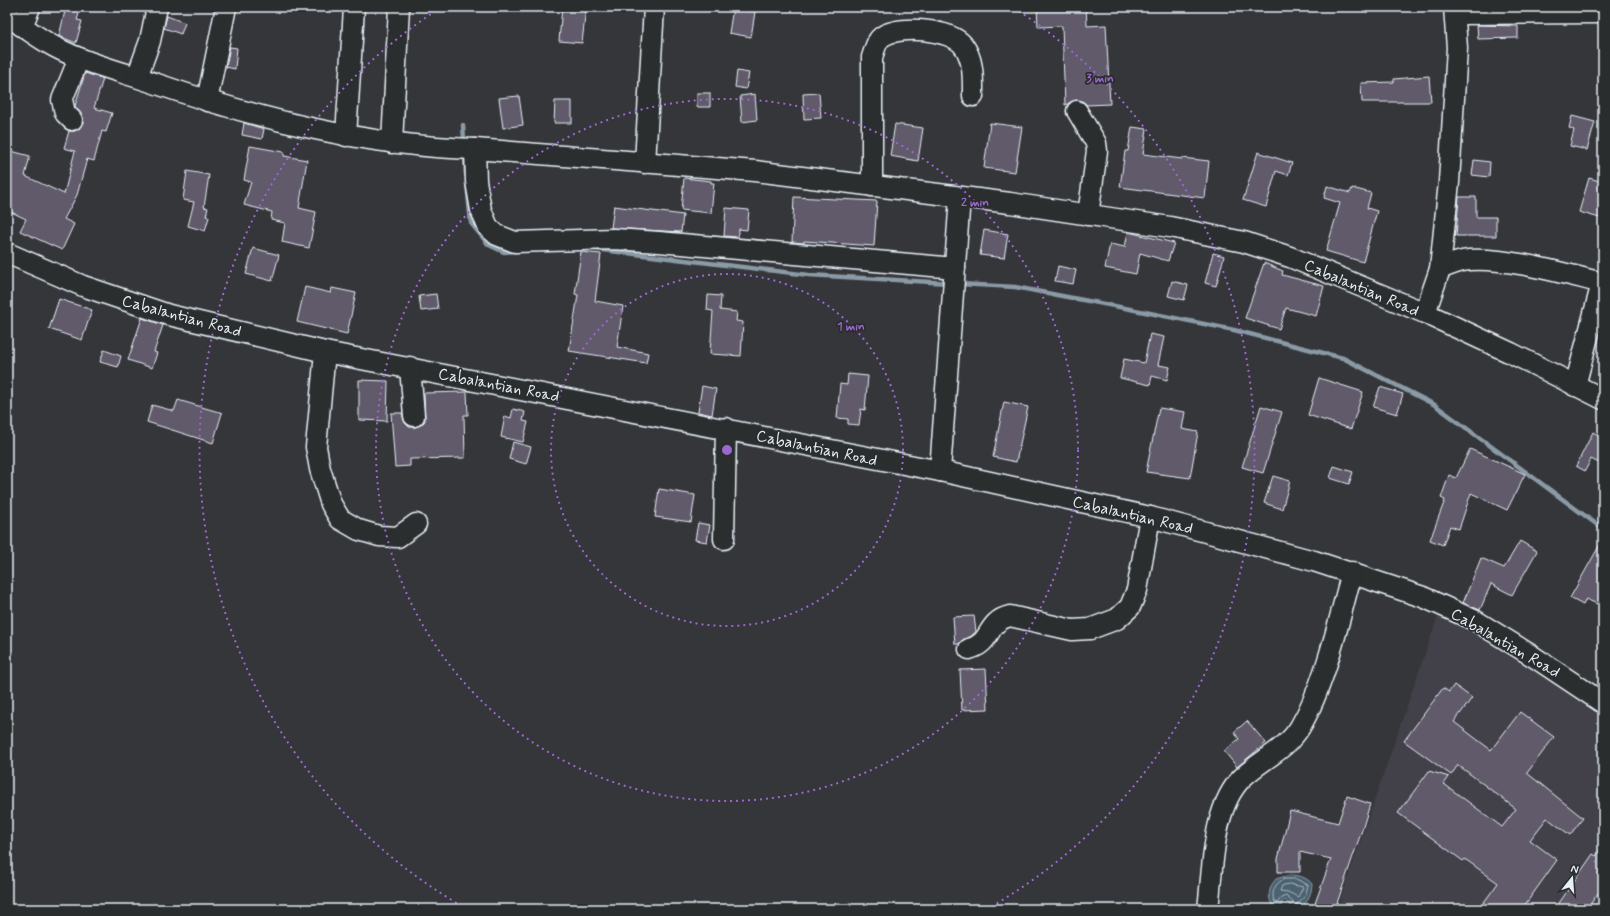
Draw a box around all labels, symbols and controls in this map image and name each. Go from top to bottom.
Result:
text: 3 min [1086,71,1114,87]
text: 2 min [961,195,989,211]
street label: Cabalantian Road [1301,255,1422,322]
street label: Cabalantian Road [119,290,244,343]
text: 1 min [837,319,865,335]
street label: Cabalantian Road [436,363,561,408]
street label: Cabalantian Road [754,425,879,472]
centre of rings [720,443,734,457]
street label: Cabalantian Road [1070,491,1195,540]
street label: Cabalantian Road [1447,603,1564,683]
north arrow [1552,858,1592,898]
text: N [1569,862,1580,877]

